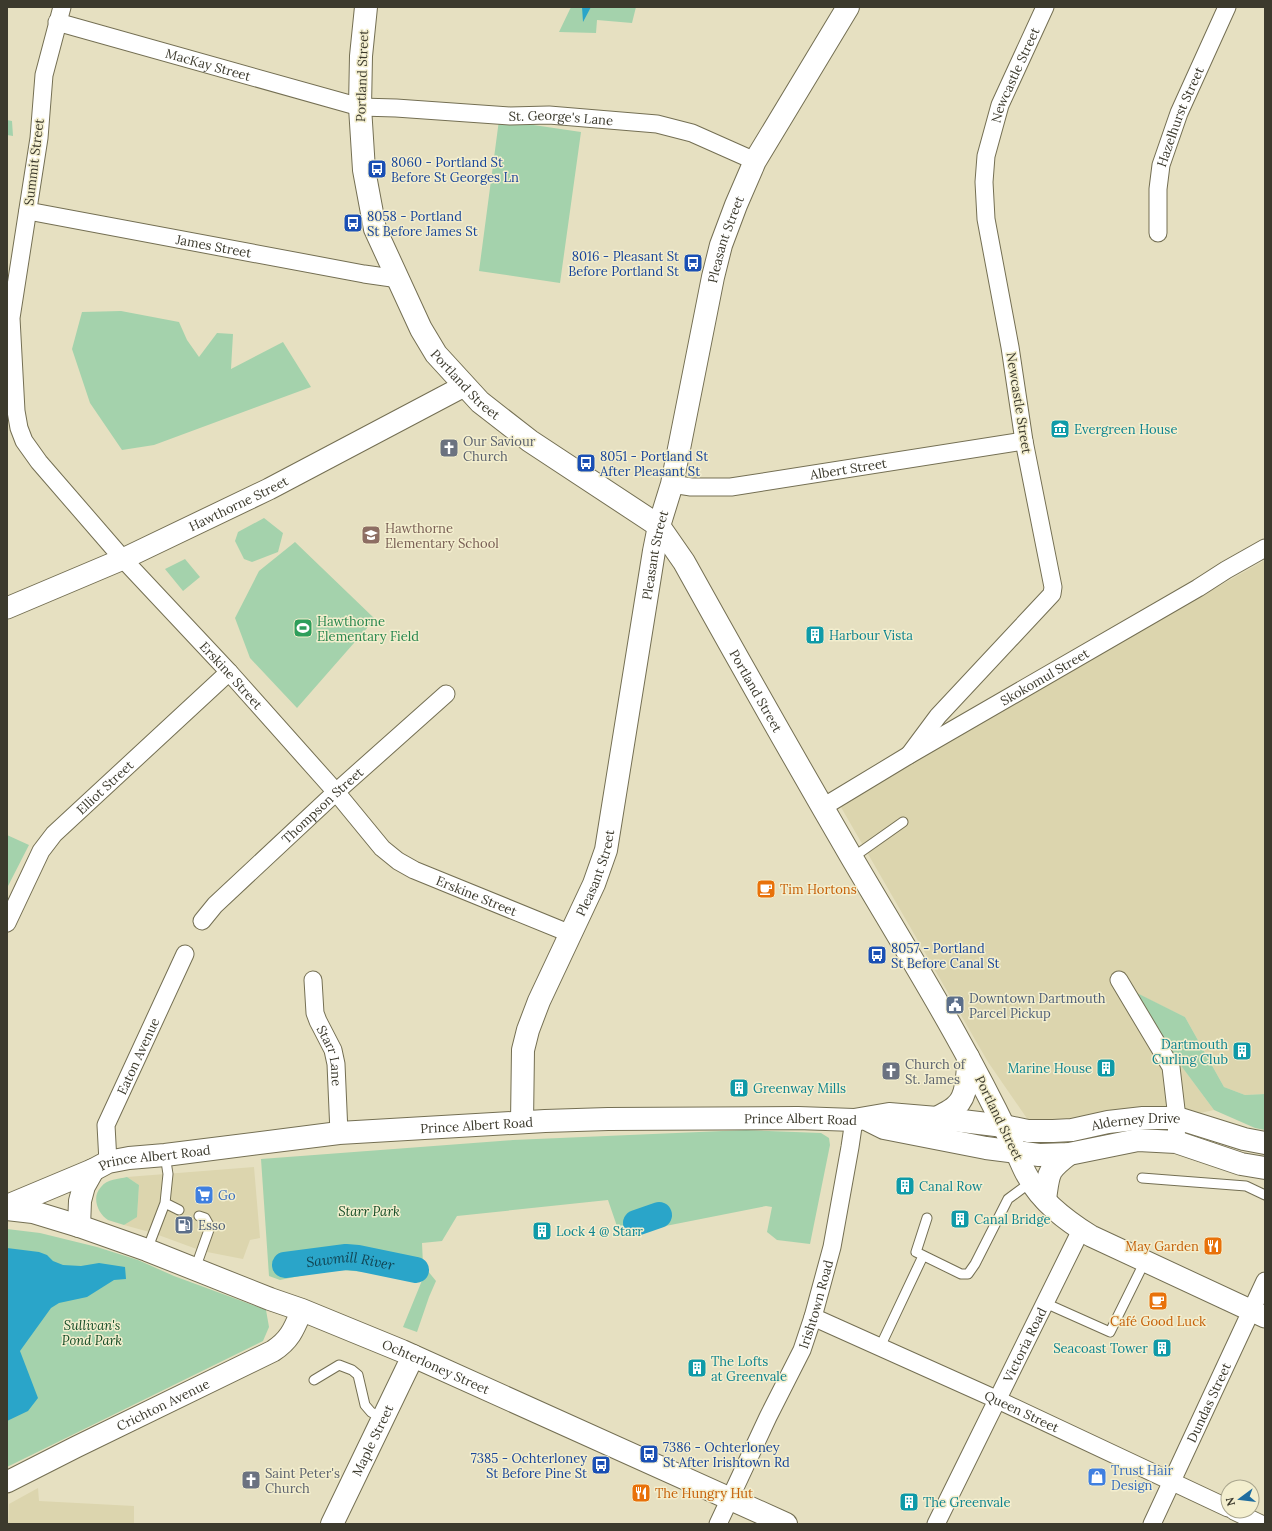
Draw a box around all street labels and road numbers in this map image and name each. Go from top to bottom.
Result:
street label: Newcastle Street [987,25,1043,125]
street label: Portland Street [352,30,372,122]
street label: MacKay Street [164,44,253,84]
street label: Hazelhurst Street [1152,64,1207,169]
street label: St. George's Lane [508,106,614,129]
street label: Summit Street [20,118,48,206]
street label: Pleasant Street [704,193,748,284]
street label: James Street [174,230,253,261]
street label: Portland Street [427,345,504,423]
street label: Newcastle Street [1003,351,1035,455]
street label: Albert Street [808,454,888,483]
street label: Hawthorne Street [186,472,291,535]
street label: Pleasant Street [638,508,672,601]
street label: Erskine Street [196,638,266,713]
street label: Skokomul Street [997,644,1092,709]
street label: Portland Street [726,646,786,735]
street label: Elliot Street [72,757,137,818]
street label: Thompson Street [278,763,367,847]
street label: Pleasant Street [572,828,618,919]
street label: Erskine Street [434,872,520,920]
street label: Eaton Avenue [113,1015,163,1097]
street label: Starr Lane [313,1022,345,1086]
street label: Portland Street [971,1073,1027,1163]
street label: Prince Albert Road [744,1109,858,1129]
street label: Alderney Drive [1089,1109,1183,1134]
street label: Prince Albert Road [420,1113,534,1137]
street label: Prince Albert Road [95,1141,212,1174]
street label: Irishtown Road [795,1258,837,1351]
street label: Victoria Road [998,1304,1050,1386]
street label: Ochterloney Street [380,1335,492,1398]
street label: Dundas Street [1183,1360,1234,1445]
street label: Crichton Avenue [114,1375,212,1434]
street label: Queen Street [982,1387,1062,1436]
street label: Maple Street [348,1402,397,1479]

